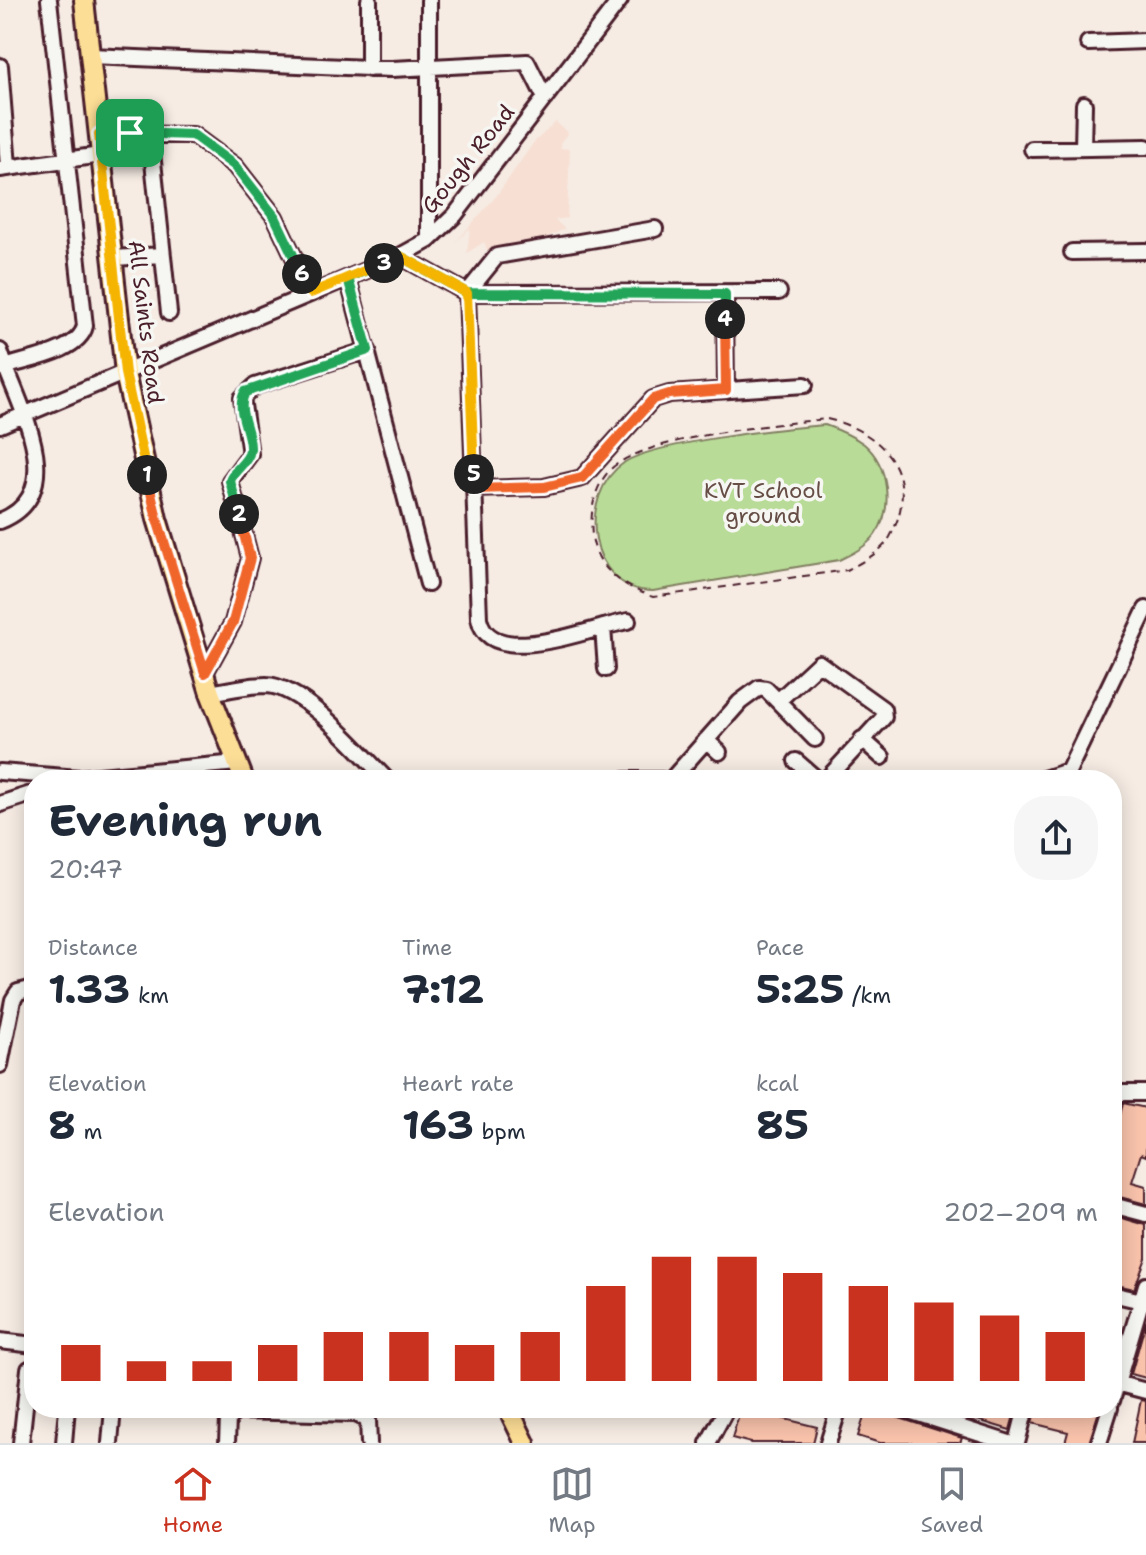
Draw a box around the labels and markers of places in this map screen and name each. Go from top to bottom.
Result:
pin [96,99,164,167]
pin: 3 [364,243,404,283]
pin: 6 [282,254,322,294]
pin: 4 [705,299,745,339]
pin: 5 [454,454,494,494]
pin: 1 [127,455,167,495]
pin: 2 [219,494,259,534]

